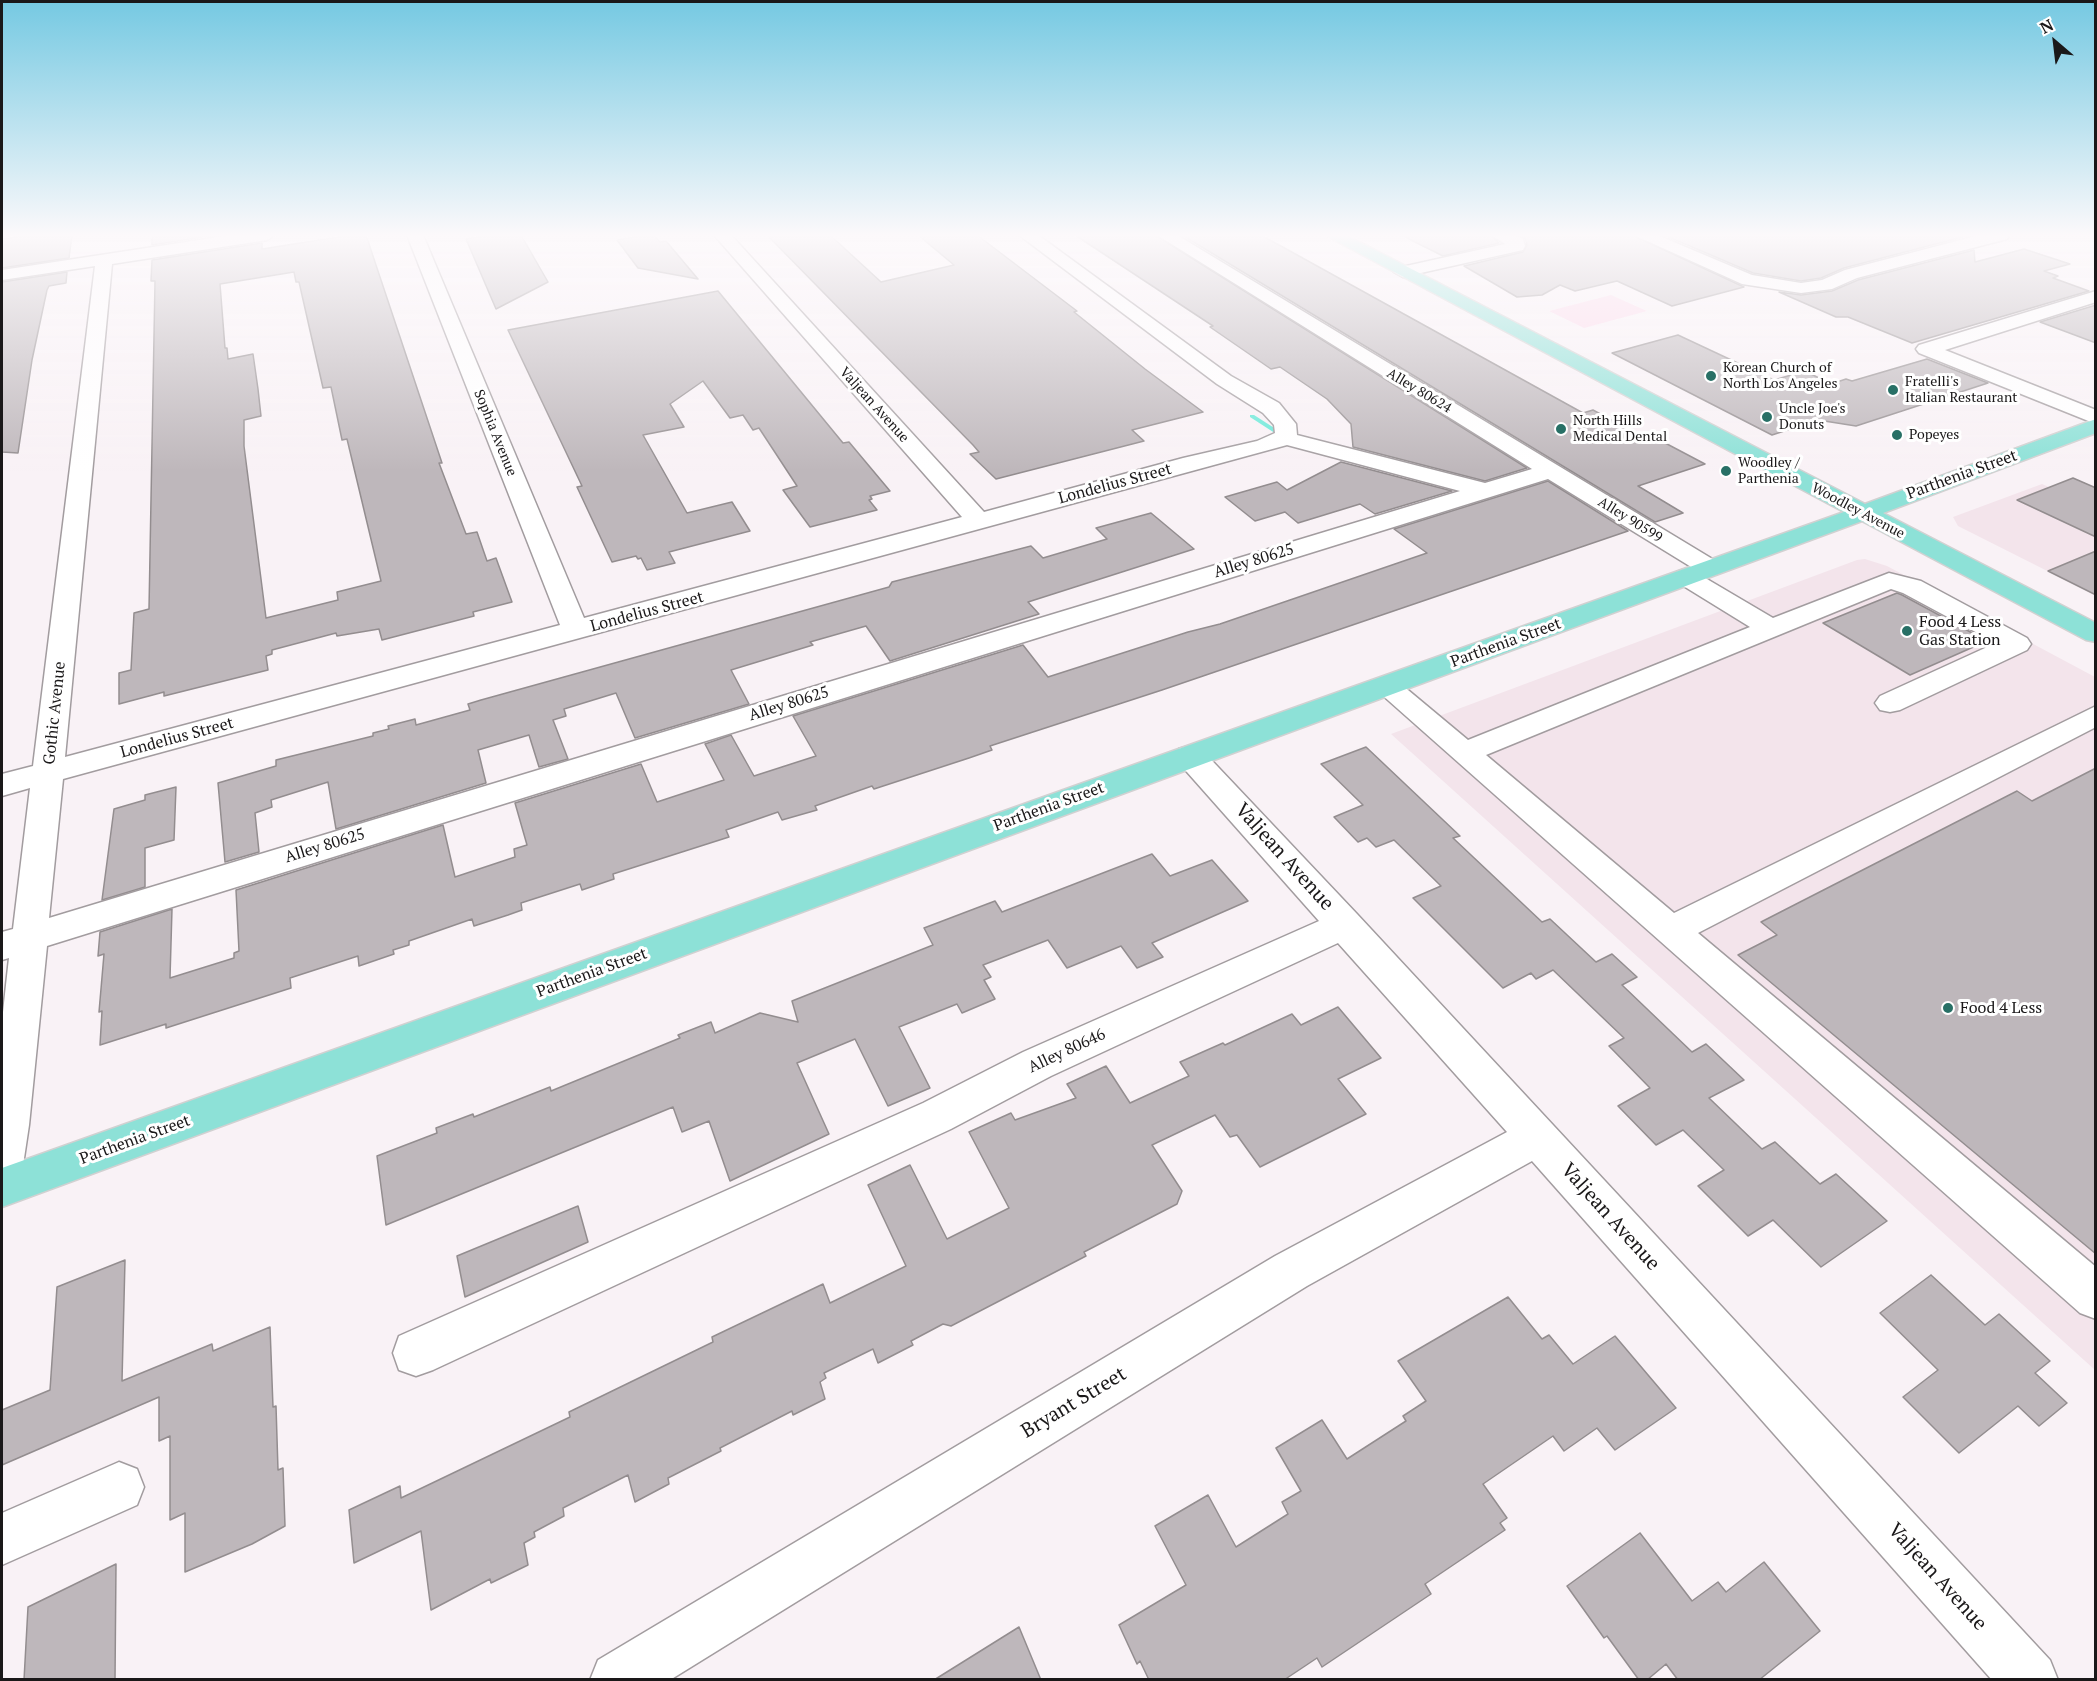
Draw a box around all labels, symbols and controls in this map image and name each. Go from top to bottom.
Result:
north arrow [2025,12,2085,72]
text: N [2036,14,2057,39]
place label: Korean Church of North Los Angeles [1723,360,1838,392]
street label: Valjean Avenue [836,364,912,446]
street label: Alley 80624 [1384,365,1454,417]
marker: Korean Church of North Los Angeles [1704,369,1718,383]
place label: Fratelli's Italian Restaurant [1905,374,2017,406]
marker: Fratelli's Italian Restaurant [1886,383,1900,397]
street label: Sophia Avenue [470,387,520,479]
place label: Uncle Joe's Donuts [1779,401,1846,434]
marker: Uncle Joe's Donuts [1760,410,1774,424]
place label: North Hills Medical Dental [1573,413,1667,446]
marker: North Hills Medical Dental [1554,422,1568,436]
place label: Popeyes [1909,427,1959,443]
marker: Popeyes [1890,428,1904,442]
street label: Parthenia Street [1904,446,2020,504]
place label: Woodley / Parthenia [1738,455,1800,488]
street label: Londelius Street [1056,460,1174,508]
marker: Woodley / Parthenia [1719,464,1733,478]
street label: Woodley Avenue [1809,479,1907,543]
street label: Alley 90599 [1595,494,1665,546]
street label: Alley 80625 [1212,540,1296,582]
street label: Londelius Street [588,588,706,636]
place label: Food 4 Less Gas Station [1919,612,2001,650]
street label: Parthenia Street [1448,614,1564,672]
marker: Food 4 Less Gas Station [1900,624,1914,638]
street label: Gothic Avenue [40,661,70,765]
street label: Alley 80625 [747,683,831,725]
street label: Londelius Street [118,714,236,762]
street label: Parthenia Street [991,778,1107,836]
street label: Valjean Avenue [1229,798,1339,916]
street label: Alley 80625 [283,825,367,867]
street label: Parthenia Street [534,944,650,1002]
place label: Food 4 Less [1960,998,2042,1018]
marker: Food 4 Less [1941,1001,1955,1015]
street label: Alley 80646 [1025,1025,1109,1077]
street label: Parthenia Street [77,1111,193,1169]
street label: Valjean Avenue [1555,1158,1665,1276]
street label: Bryant Street [1017,1362,1131,1444]
street label: Valjean Avenue [1882,1518,1992,1636]

